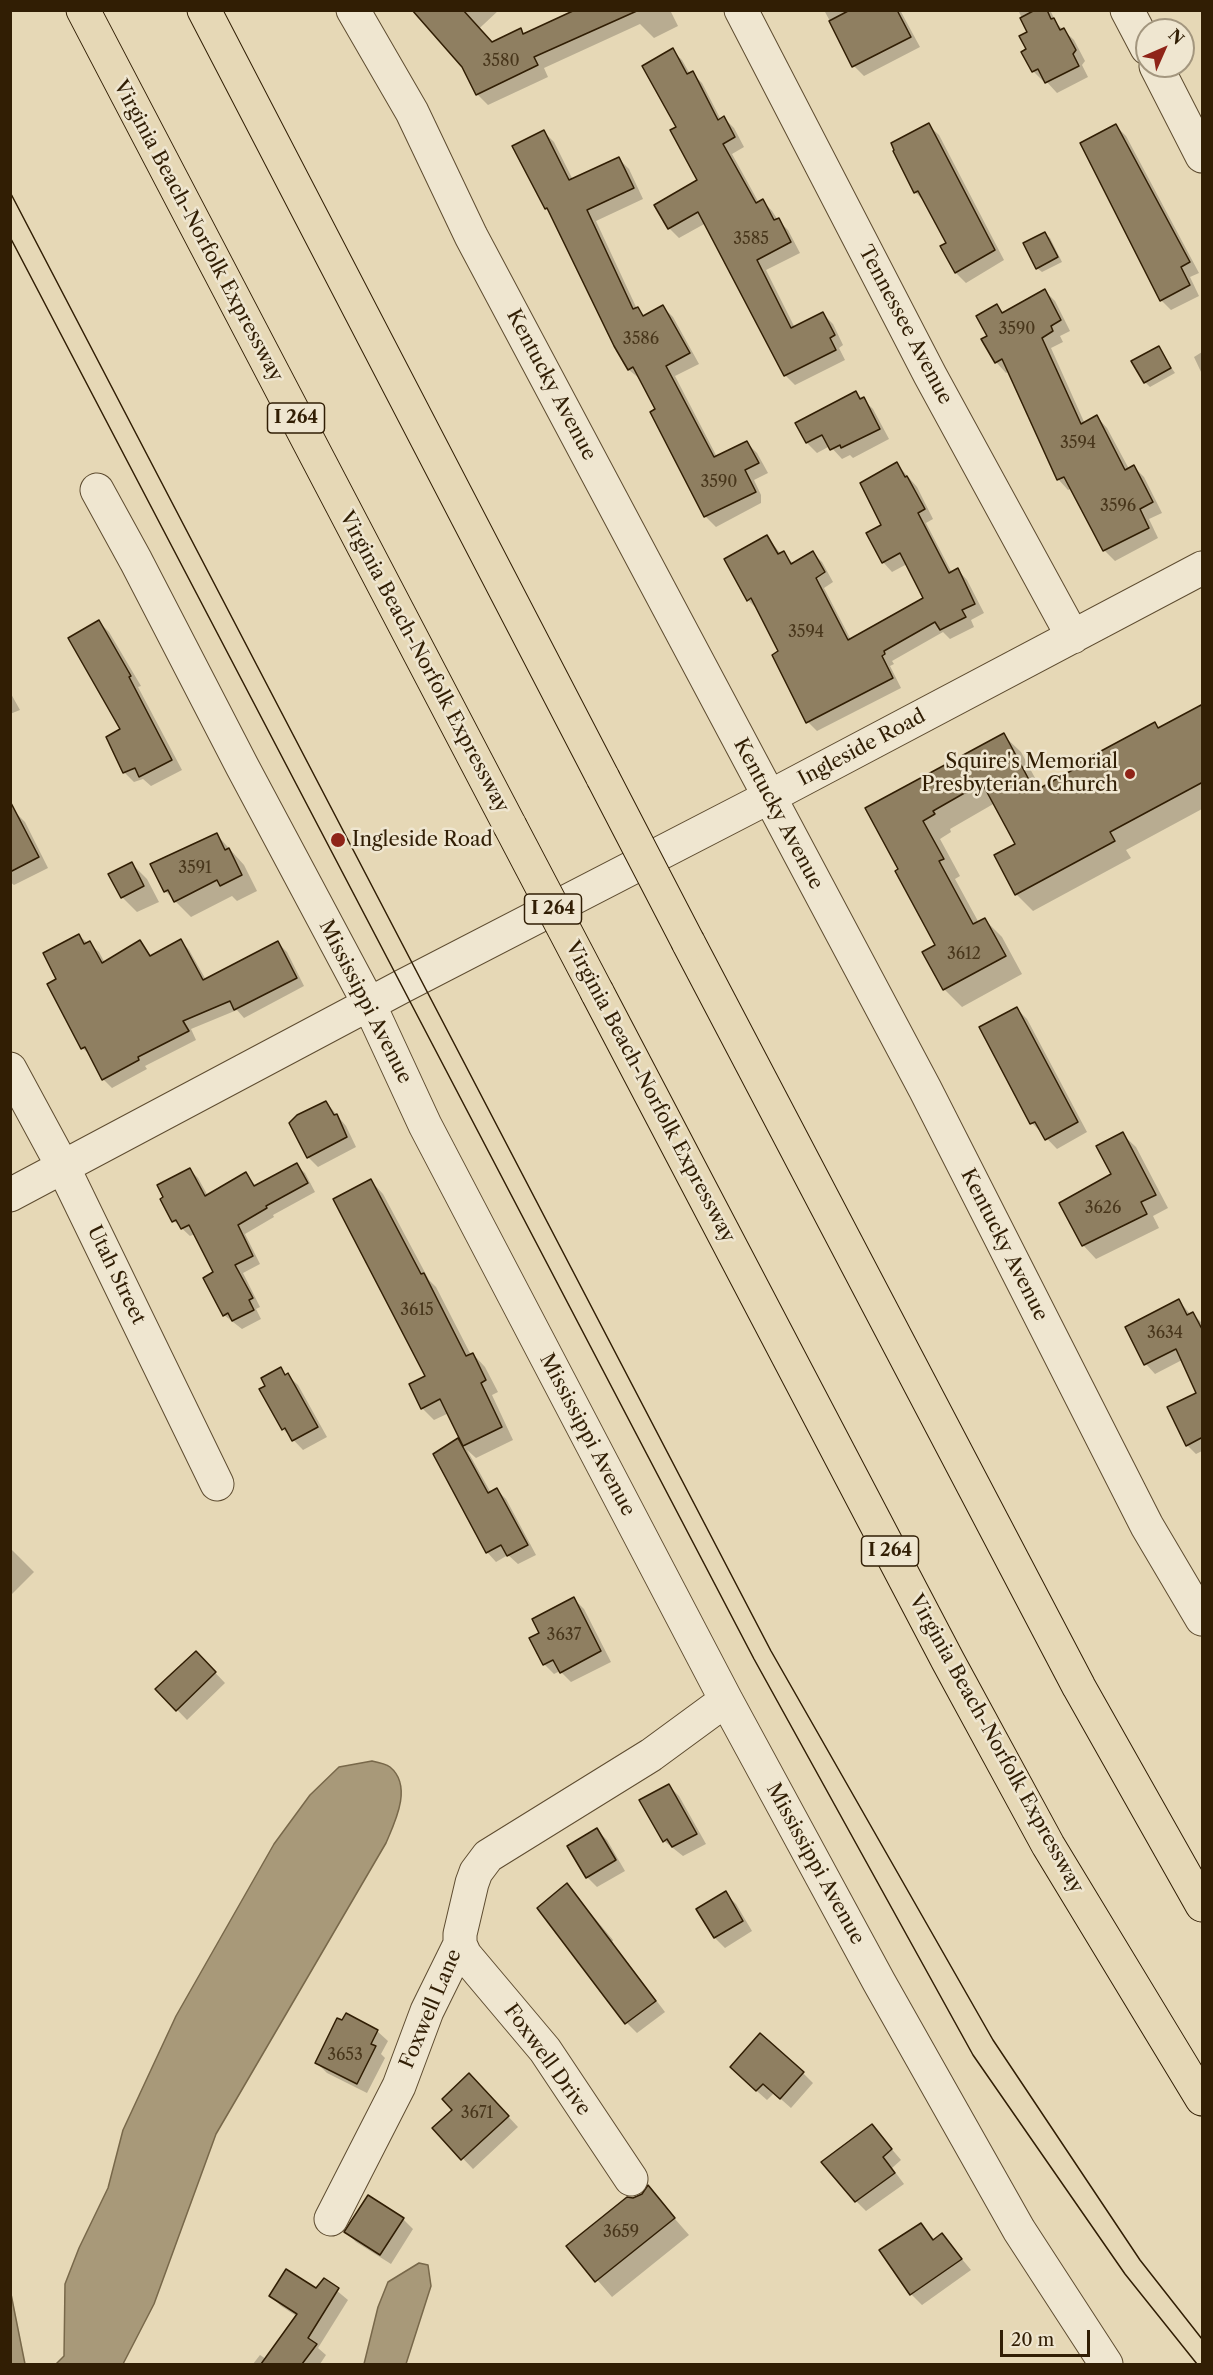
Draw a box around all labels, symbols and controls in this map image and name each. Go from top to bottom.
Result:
north arrow [1135,18,1195,78]
text: N [1164,25,1188,49]
house number: 3580 [482,51,520,71]
street label: Virginia Beach-Norfolk Expressway [108,76,288,386]
house number: 3585 [733,229,769,249]
street label: Tennessee Avenue [853,241,957,409]
street label: Kentucky Avenue [501,305,601,465]
house number: 3590 [998,319,1036,339]
house number: 3586 [623,329,659,349]
road number: I 264 [268,403,324,433]
house number: 3594 [1060,433,1096,453]
house number: 3590 [700,472,738,492]
house number: 3596 [1100,496,1136,516]
street label: Virginia Beach-Norfolk Expressway [334,507,514,817]
house number: 3594 [788,622,824,642]
street label: Ingleside Road [794,704,930,792]
street label: Kentucky Avenue [728,734,828,894]
place label: Squire's Memorial Presbyterian Church [921,750,1118,797]
marker: Squire's Memorial Presbyterian Church [1123,767,1137,781]
place label: Ingleside Road [352,828,493,852]
marker: Ingleside Road [329,831,347,849]
house number: 3591 [178,858,212,878]
road number: I 264 [524,894,582,924]
street label: Mississippi Avenue [313,916,417,1088]
street label: Virginia Beach-Norfolk Expressway [560,937,740,1247]
house number: 3612 [947,944,981,964]
street label: Kentucky Avenue [955,1165,1053,1325]
house number: 3626 [1085,1198,1121,1218]
street label: Utah Street [82,1222,150,1328]
house number: 3615 [400,1300,434,1320]
house number: 3634 [1147,1323,1183,1343]
street label: Mississippi Avenue [534,1350,640,1520]
road number: I 264 [862,1536,918,1566]
street label: Virginia Beach-Norfolk Expressway [904,1590,1088,1898]
house number: 3637 [547,1625,581,1645]
street label: Mississippi Avenue [761,1779,869,1949]
street label: Foxwell Lane [395,1946,467,2072]
street label: Foxwell Drive [499,2000,595,2120]
house number: 3653 [327,2045,363,2065]
house number: 3671 [461,2103,493,2123]
house number: 3659 [603,2222,639,2242]
scale bar [1003,2318,1093,2356]
text: 20 m [1011,2329,1054,2351]

